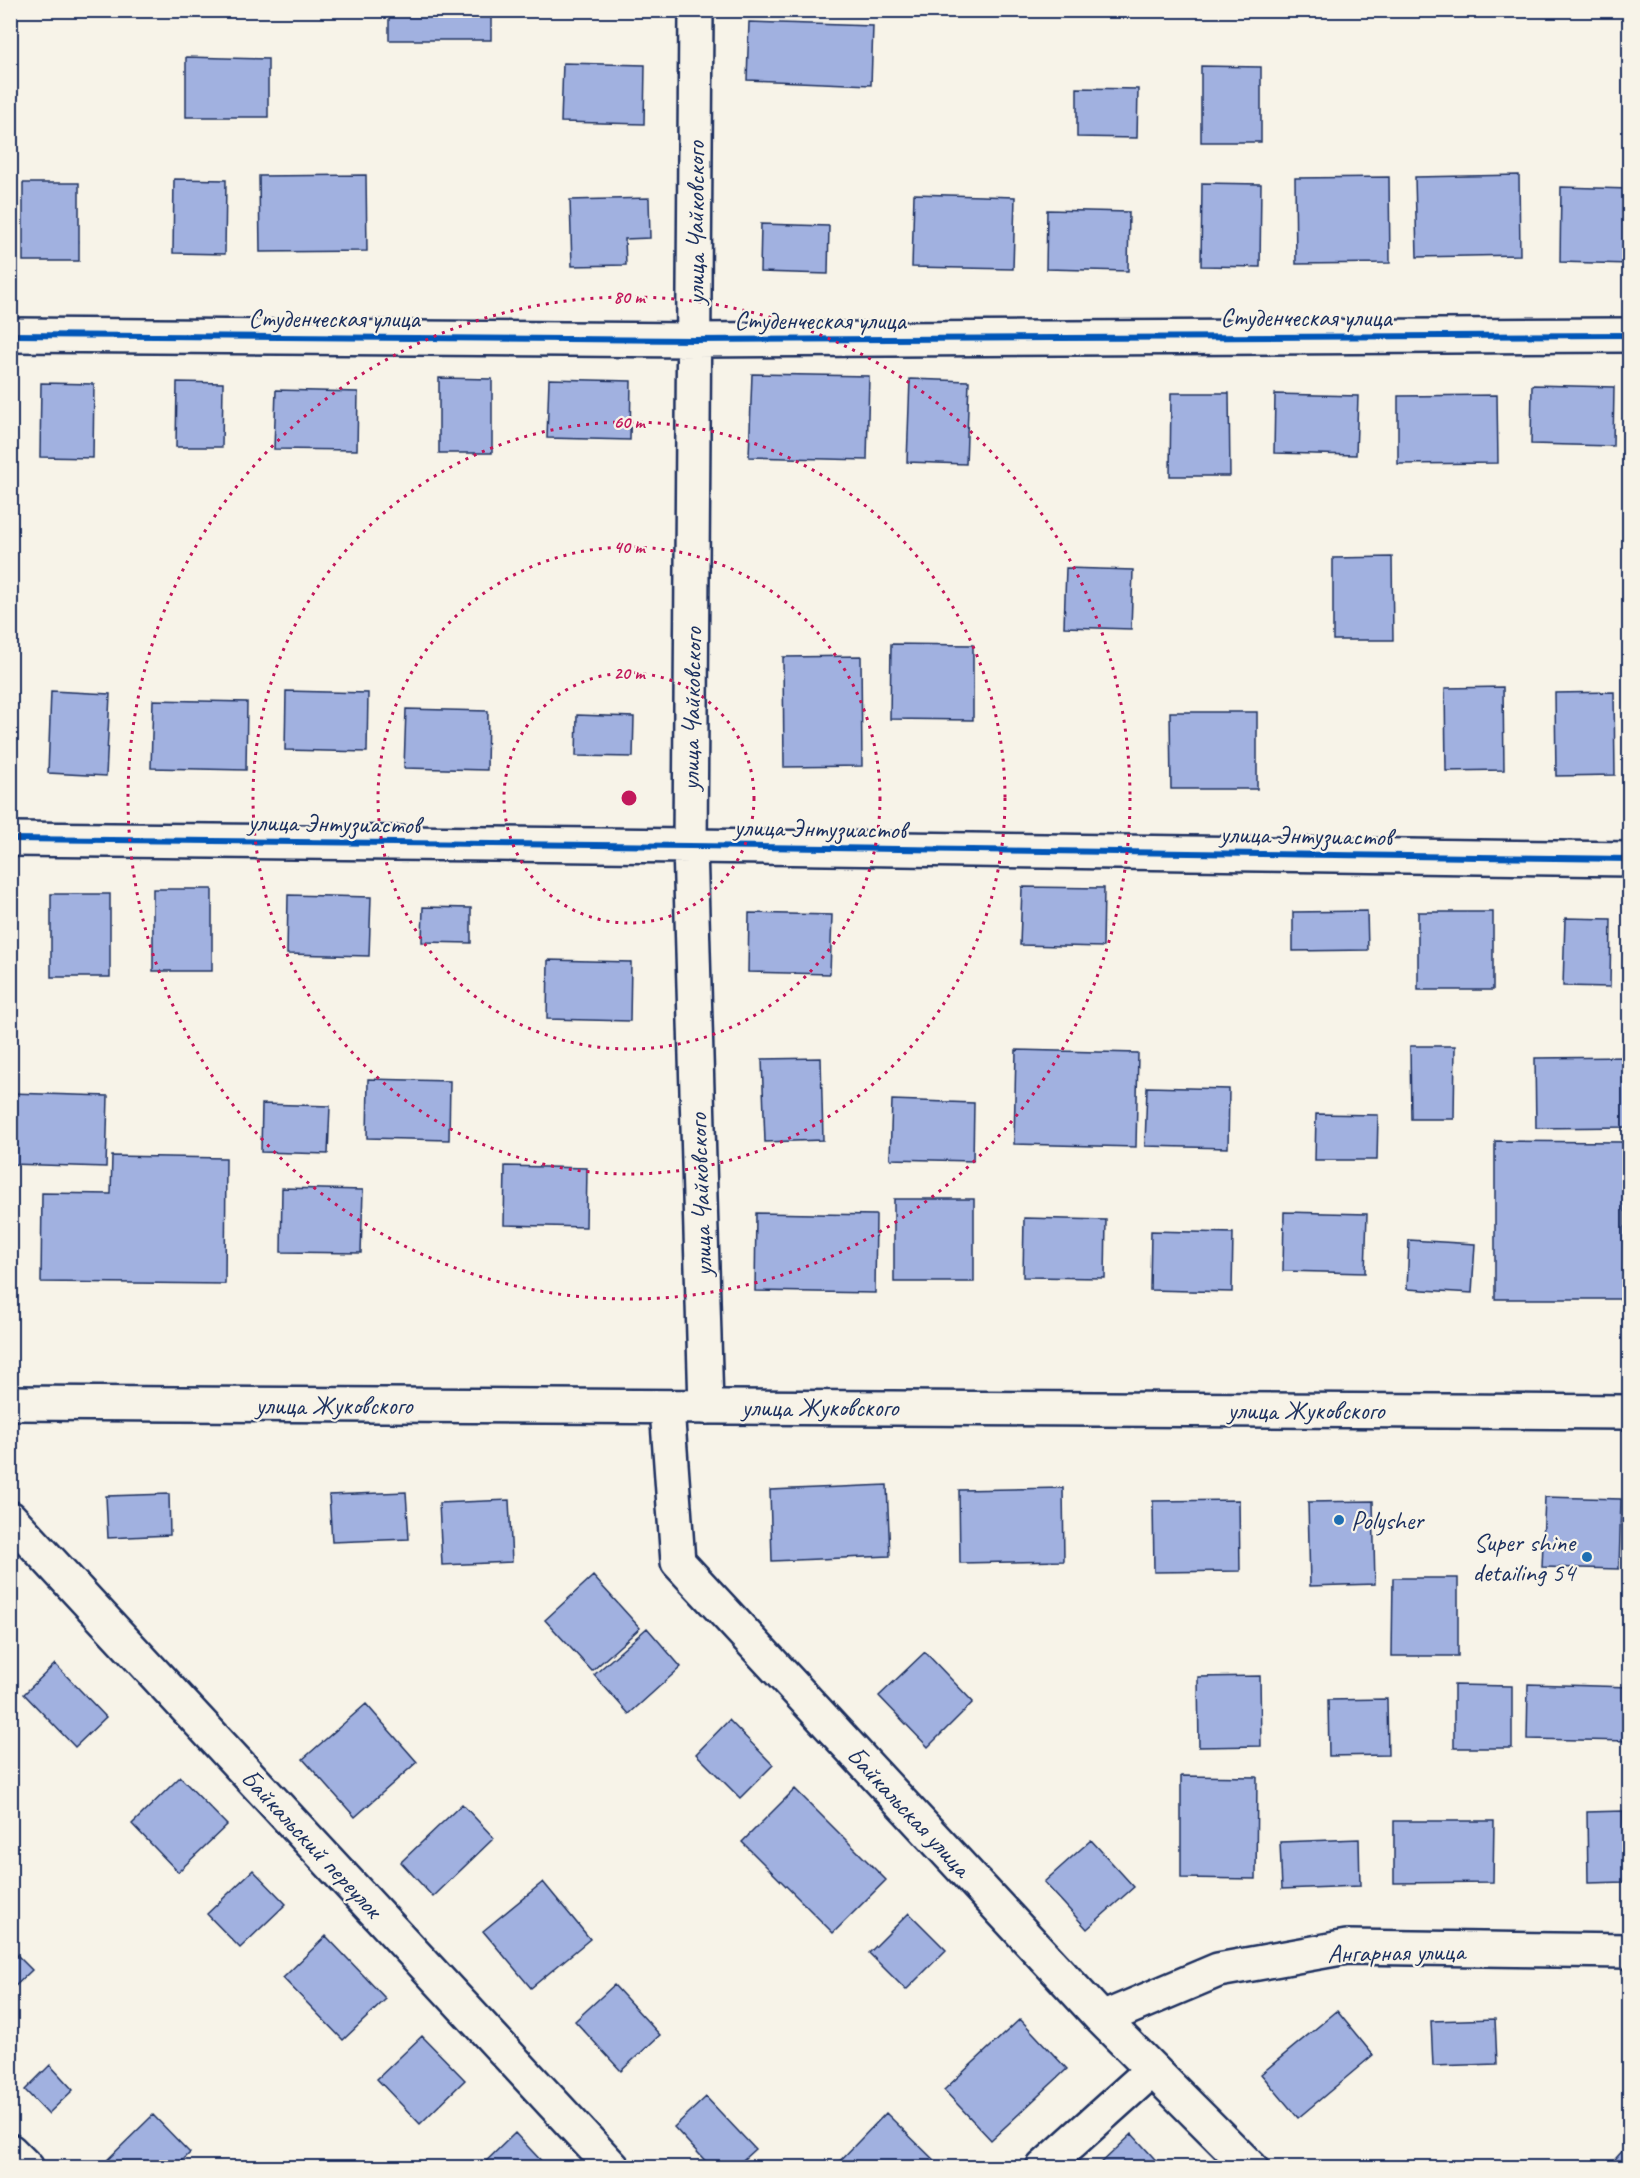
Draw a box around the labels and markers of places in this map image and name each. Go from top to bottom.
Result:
centre of rings [619,788,639,808]
place label: Polysher [1351,1504,1425,1537]
marker: Polysher [1332,1513,1346,1527]
place label: Super shine detailing 54 [1473,1526,1578,1589]
marker: Super shine detailing 54 [1580,1550,1594,1564]

